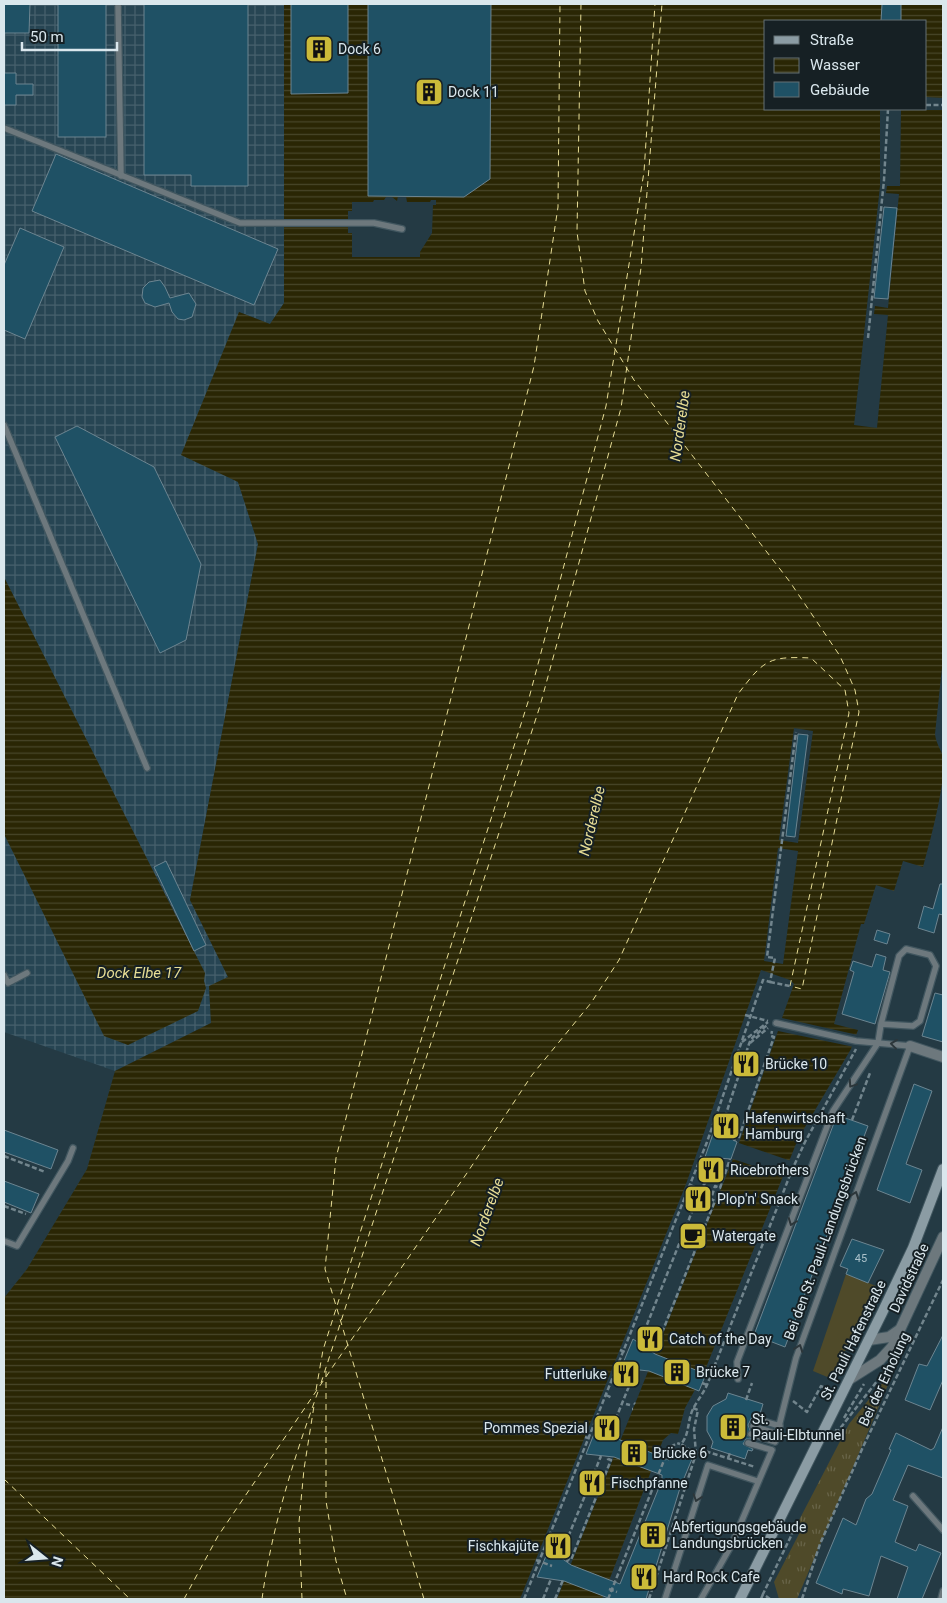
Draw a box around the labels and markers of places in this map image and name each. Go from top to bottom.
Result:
building icon: Dock 6 [304,34,334,64]
place label: Dock 6 [338,41,381,57]
building icon: Dock 11 [414,77,444,107]
place label: Dock 11 [448,84,499,100]
restaurant icon: Brücke 10 [731,1049,761,1079]
place label: Brücke 10 [765,1056,827,1072]
place label: Hafenwirtschaft Hamburg [745,1110,846,1142]
restaurant icon: Hafenwirtschaft Hamburg [711,1111,741,1141]
restaurant icon: Ricebrothers [696,1155,726,1185]
place label: Ricebrothers [730,1162,809,1178]
restaurant icon: Plop'n' Snack [683,1184,713,1214]
place label: Plop'n' Snack [717,1191,799,1207]
cafe icon: Watergate [678,1221,708,1251]
place label: Watergate [712,1228,776,1244]
restaurant icon: Catch of the Day [635,1324,665,1354]
place label: Catch of the Day [669,1331,772,1347]
building icon: Brücke 7 [662,1357,692,1387]
restaurant icon: Futterluke [611,1359,641,1389]
place label: Brücke 7 [696,1364,750,1380]
place label: Futterluke [545,1366,607,1382]
place label: St. Pauli-Elbtunnel [752,1411,845,1443]
building icon: St. Pauli-Elbtunnel [718,1412,748,1442]
restaurant icon: Pommes Spezial [592,1413,622,1443]
place label: Pommes Spezial [484,1420,588,1436]
building icon: Brücke 6 [619,1438,649,1468]
place label: Brücke 6 [653,1445,707,1461]
restaurant icon: Fischpfanne [577,1468,607,1498]
place label: Fischpfanne [611,1475,688,1491]
place label: Abfertigungsgebäude Landungsbrücken [672,1519,806,1551]
building icon: Abfertigungsgebäude Landungsbrücken [638,1520,668,1550]
restaurant icon: Fischkajüte [543,1531,573,1561]
place label: Fischkajüte [468,1538,539,1554]
restaurant icon: Hard Rock Cafe [629,1562,659,1592]
place label: Hard Rock Cafe [663,1569,760,1585]

